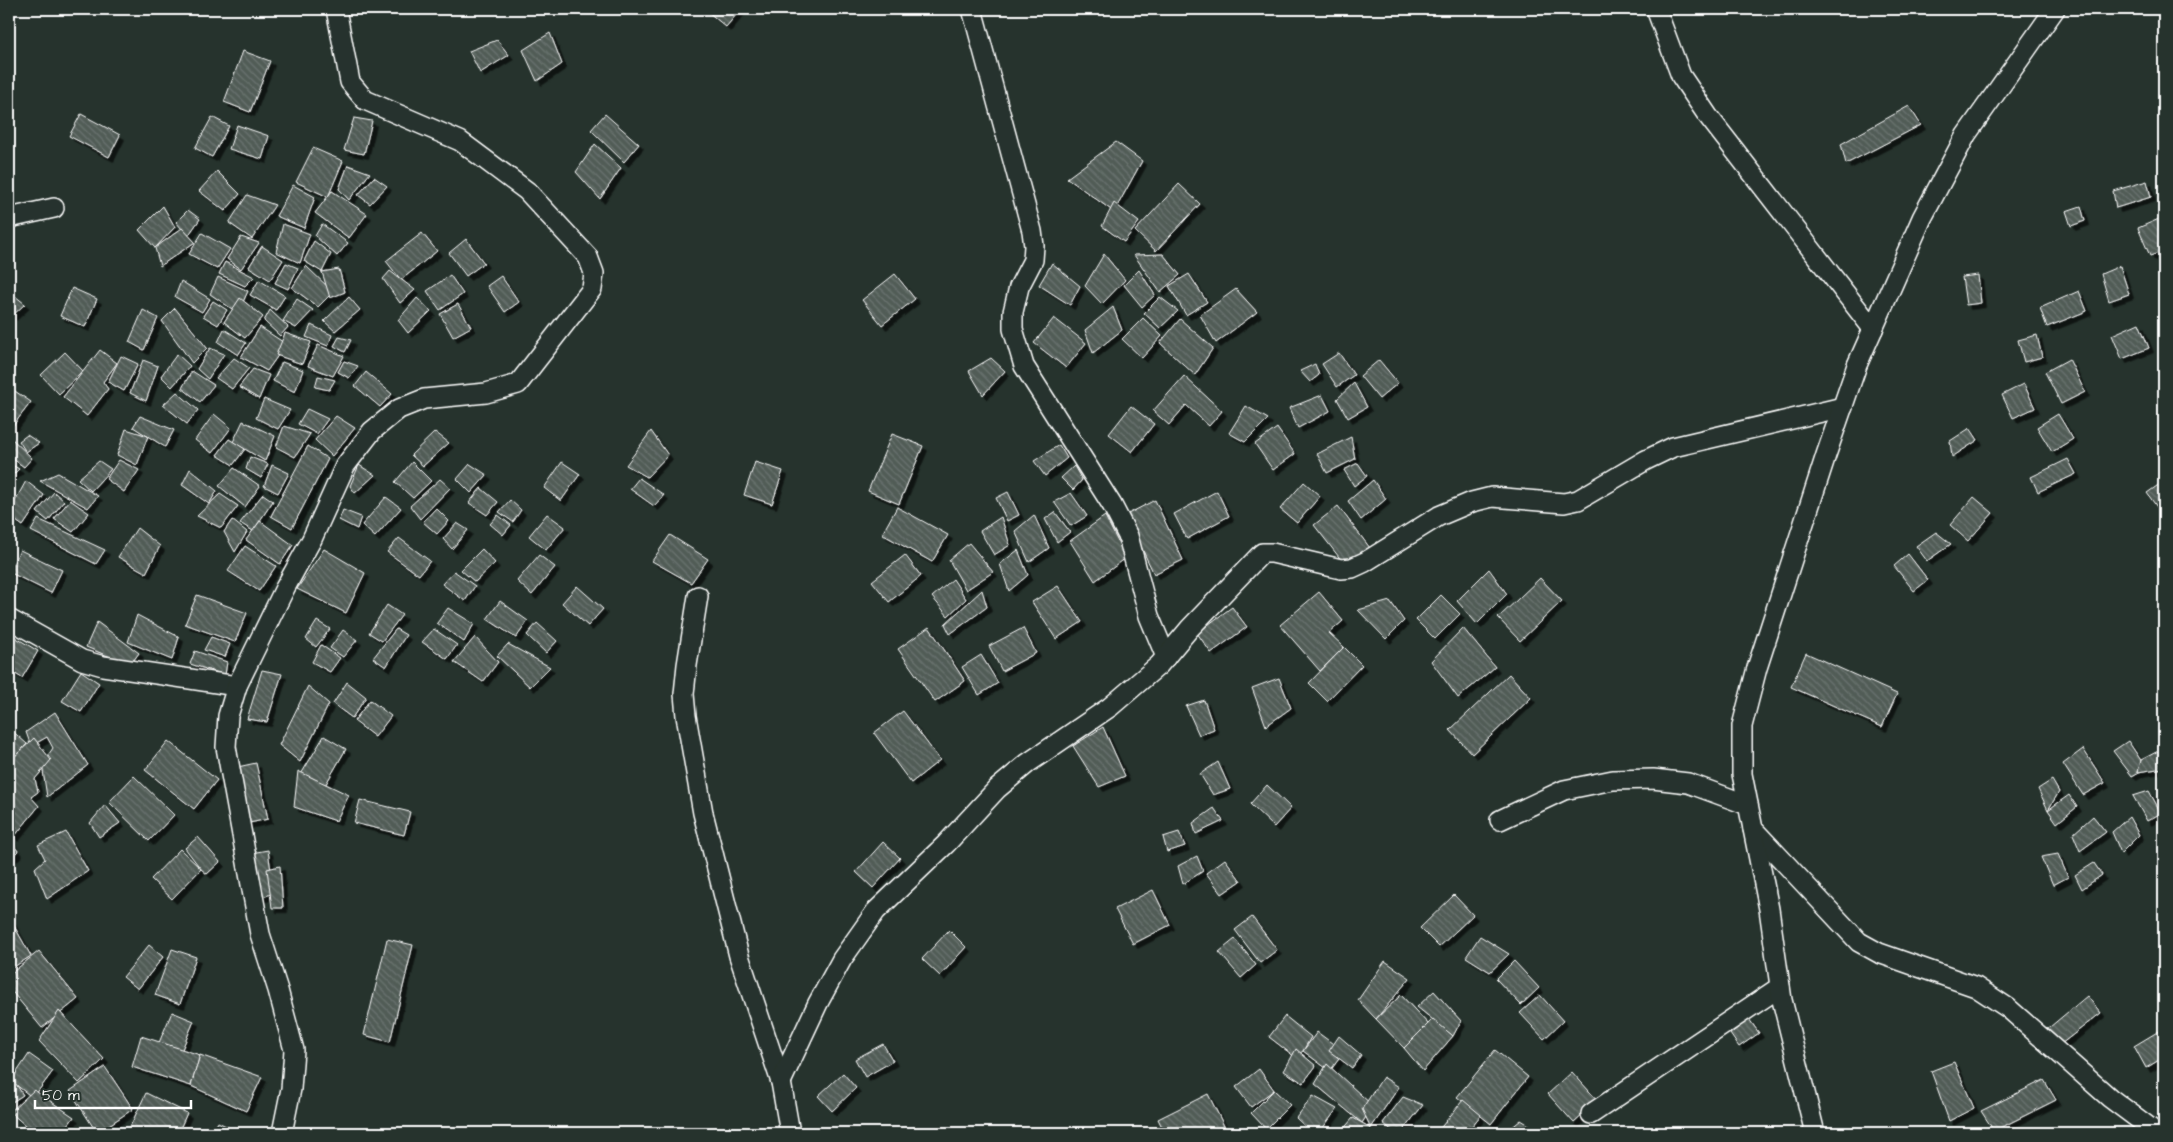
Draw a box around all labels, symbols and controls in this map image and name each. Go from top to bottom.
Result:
scale bar [35,1077,191,1109]
text: 50 m [42,1085,80,1106]

